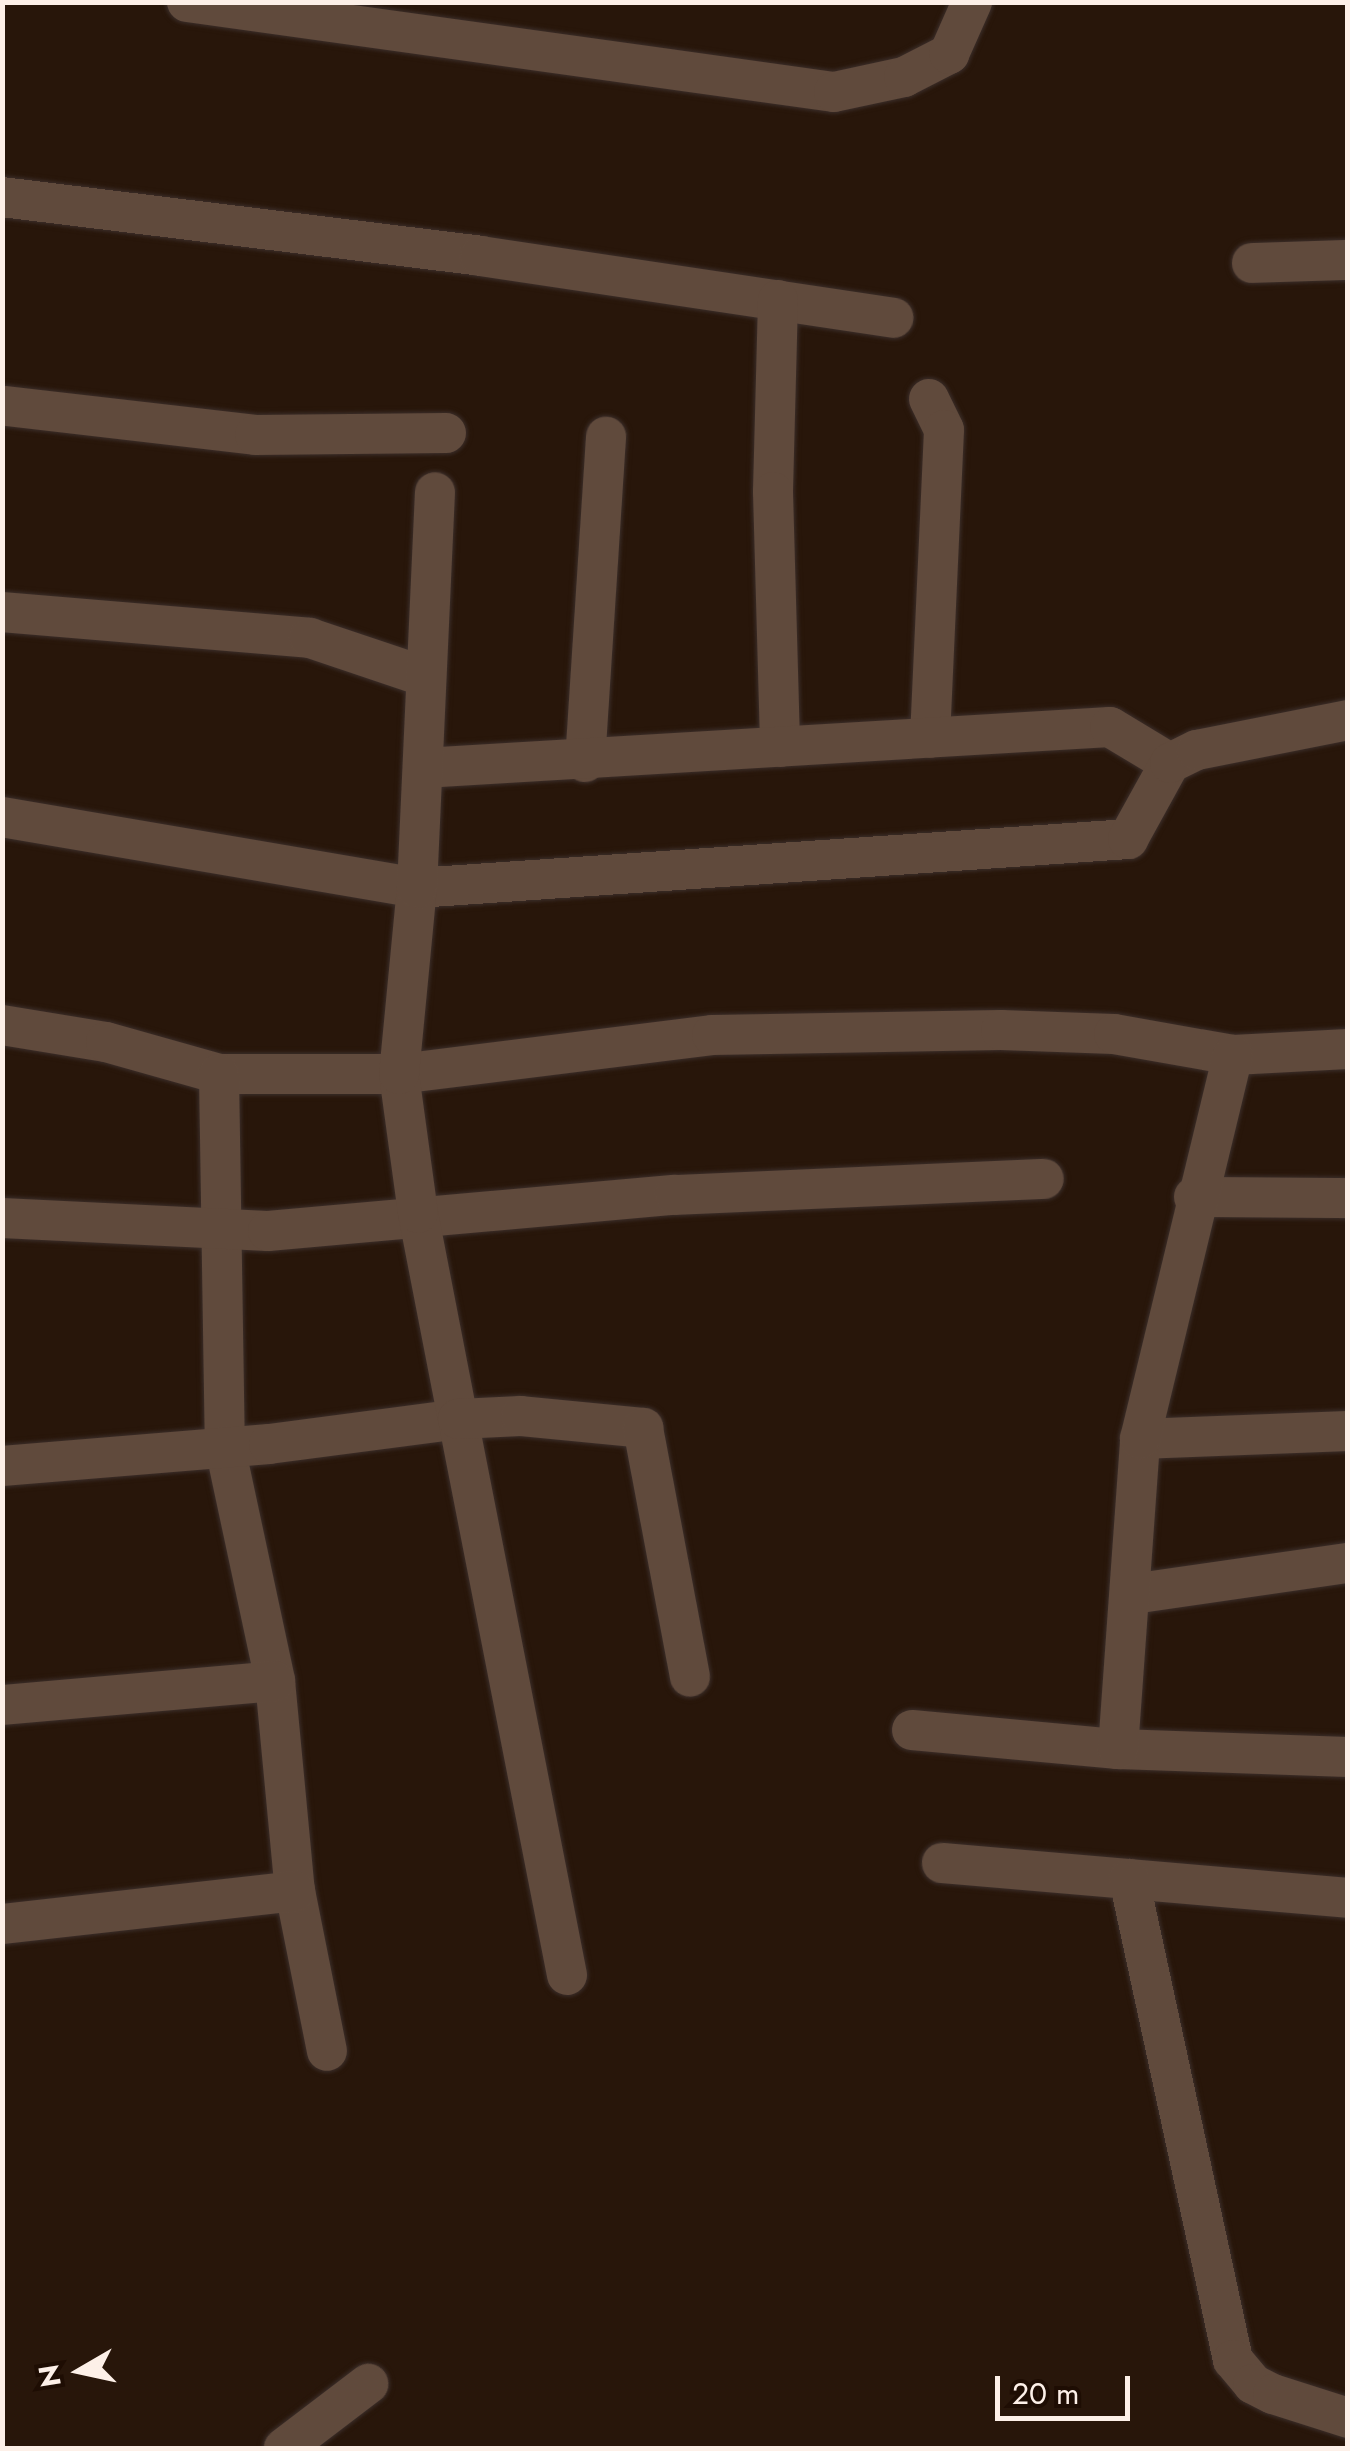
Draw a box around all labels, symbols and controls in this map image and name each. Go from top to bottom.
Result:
north arrow [30,2321,130,2421]
scale bar [1000,2356,1135,2418]
text: N [28,2362,72,2390]
text: 20 m [1012,2372,1079,2415]

